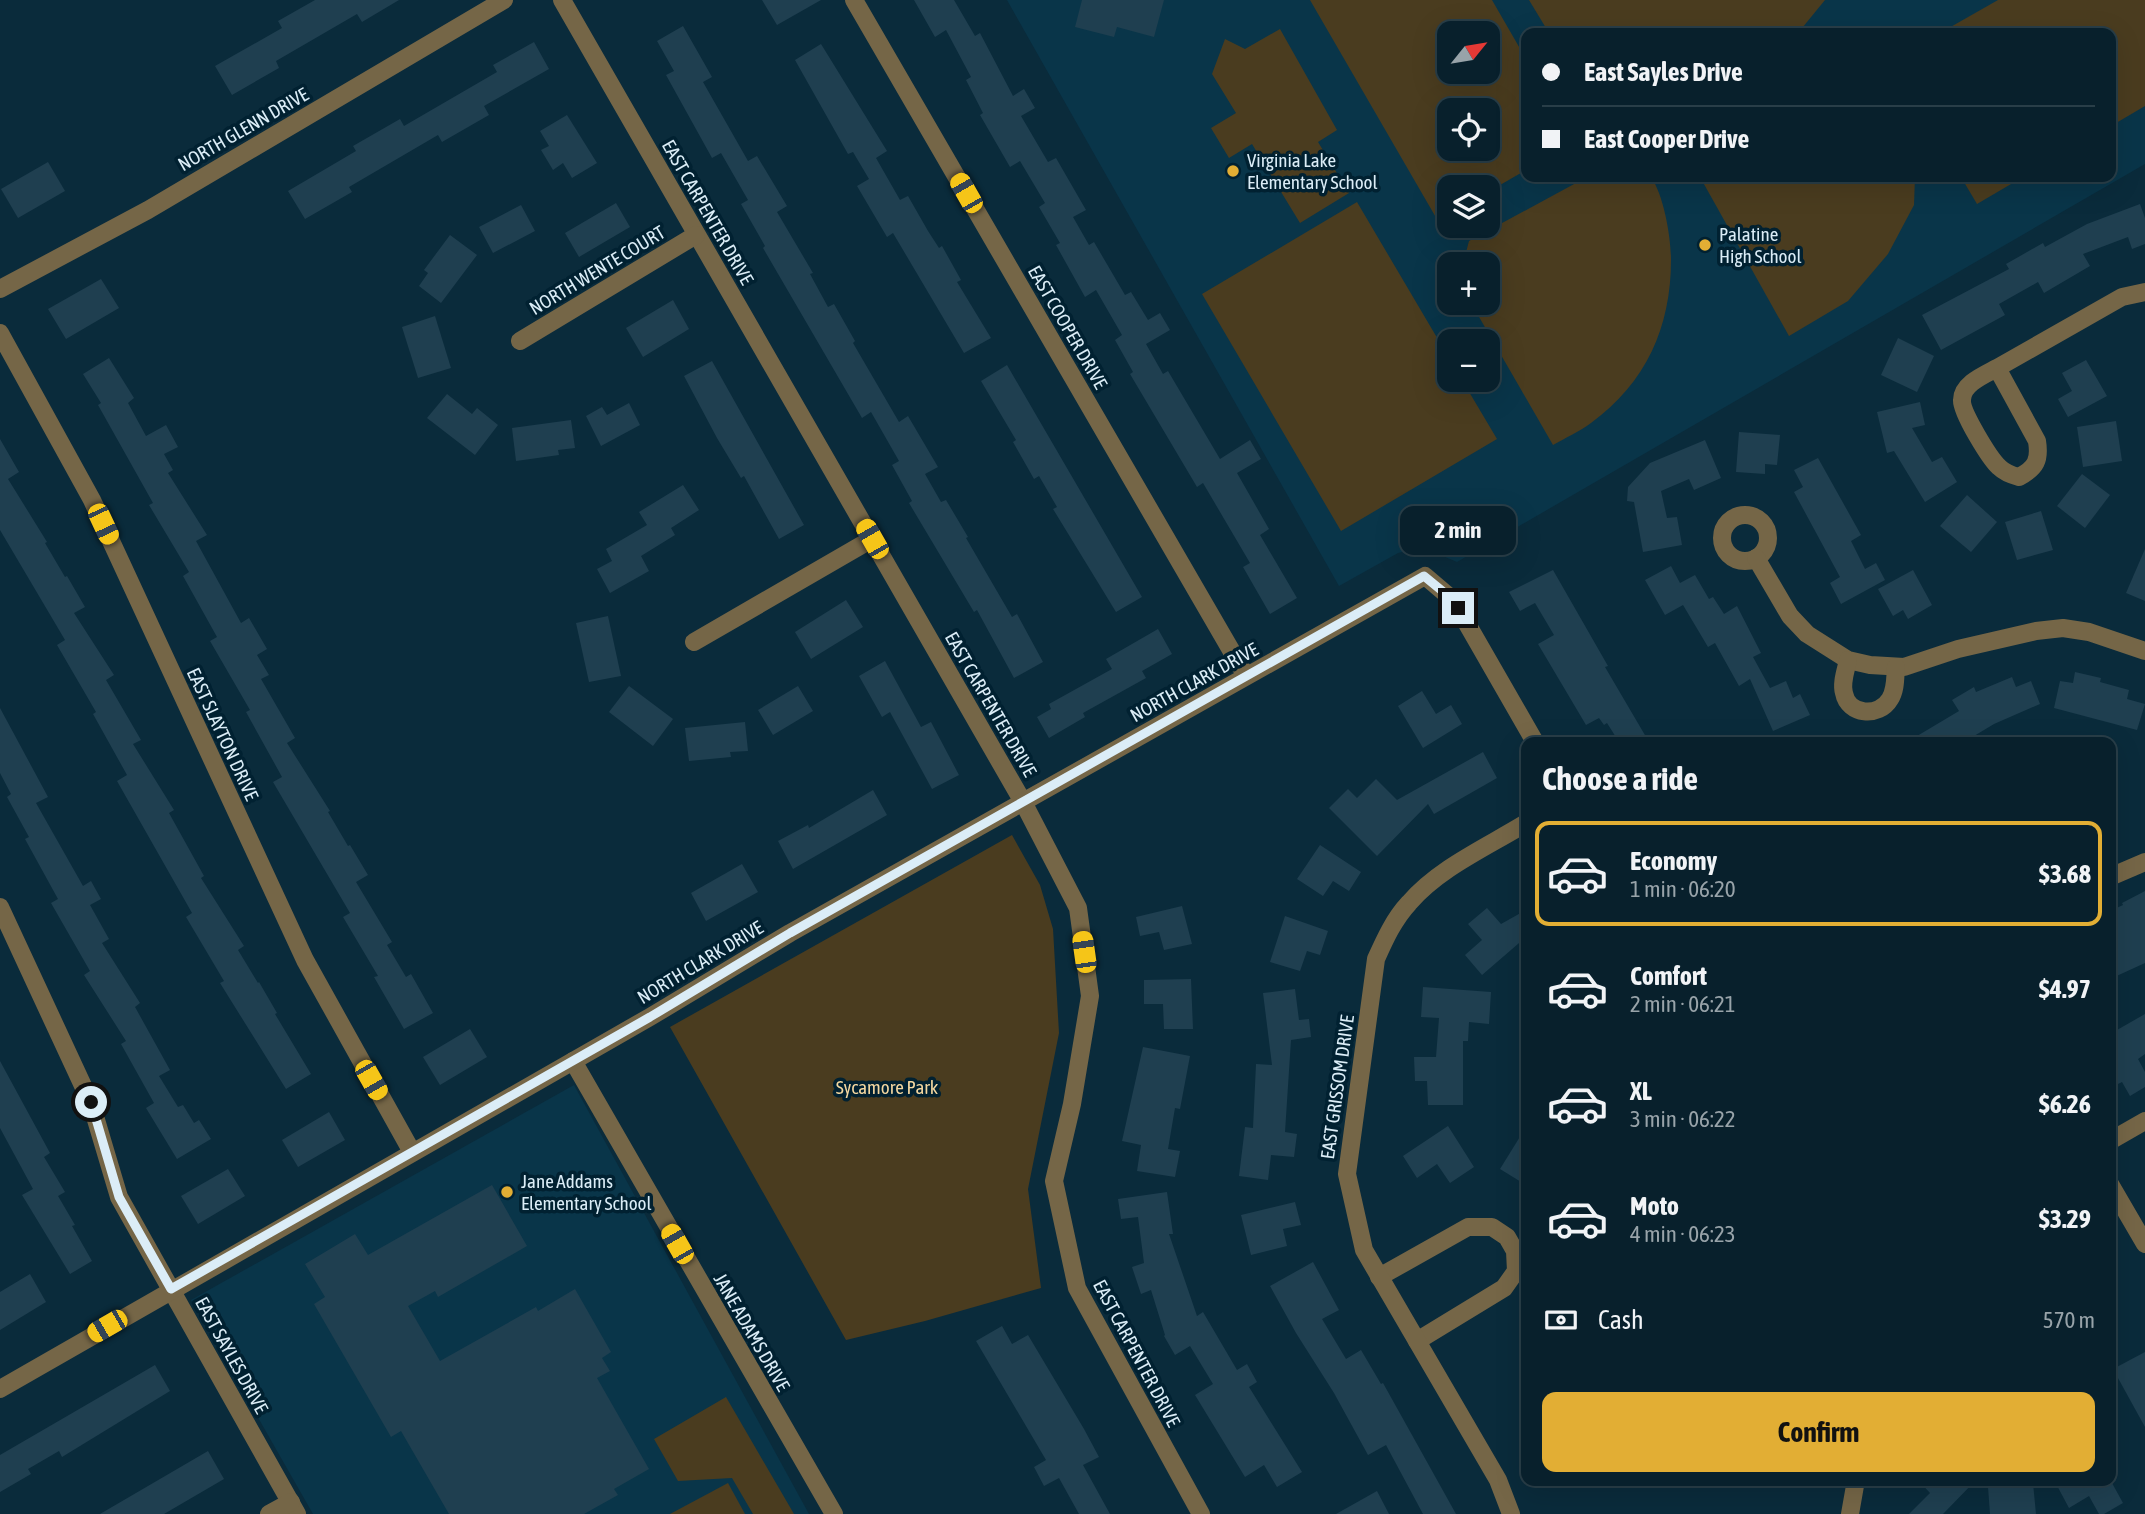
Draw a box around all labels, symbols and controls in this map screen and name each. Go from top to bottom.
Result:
north arrow [1437,21,1500,84]
map controls [1437,21,1500,392]
text: East Sayles Drive [1584,57,1743,87]
street label: NORTH GLENN DRIVE [174,83,312,175]
button: locate [1437,98,1500,161]
text: East Cooper Drive [1584,124,1749,154]
street label: EAST CARPENTER DRIVE [658,136,758,288]
place label: Virginia Lake Elementary School [1247,149,1378,193]
marker: Virginia Lake Elementary School [1225,163,1241,179]
car [947,170,986,216]
button: layers [1437,175,1500,238]
street label: NORTH WENTE COURT [525,221,669,319]
place label: Palatine High School [1719,223,1802,267]
marker: Palatine High School [1697,237,1713,253]
button: + [1437,252,1500,315]
street label: EAST COOPER DRIVE [1024,261,1112,393]
button: − [1437,329,1500,392]
car [85,501,122,547]
callout: 2 min [1400,506,1516,556]
car [853,516,892,562]
text: 2 min [1435,517,1481,543]
route end [1442,592,1474,624]
street label: EAST CARPENTER DRIVE [941,628,1041,780]
street label: NORTH CLARK DRIVE [1126,638,1262,726]
street label: EAST SLAYTON DRIVE [183,664,263,804]
text: Choose a ride [1542,760,1698,797]
icon: car [1546,842,1609,905]
text: Economy [1630,846,1717,876]
text: $3.68 [2039,859,2091,889]
text: 1 min · 06:20 [1630,876,1736,902]
street label: NORTH CLARK DRIVE [633,916,767,1008]
car [1071,930,1098,974]
icon: car [1546,957,1609,1020]
text: Comfort [1630,961,1707,991]
text: $4.97 [2039,974,2091,1004]
text: 2 min · 06:21 [1630,991,1736,1017]
street label: EAST GRISSOM DRIVE [1316,1013,1358,1161]
car [352,1057,391,1103]
icon: car [1546,1072,1609,1135]
park label: Sycamore Park [836,1076,939,1098]
text: XL [1630,1076,1652,1106]
route start [75,1086,107,1118]
text: $6.26 [2039,1089,2091,1119]
text: 3 min · 06:22 [1630,1106,1736,1132]
place label: Jane Addams Elementary School [521,1170,652,1214]
marker: Jane Addams Elementary School [499,1184,515,1200]
icon: car [1546,1187,1609,1250]
text: Moto [1630,1191,1679,1221]
text: $3.29 [2039,1204,2091,1234]
car [658,1221,697,1267]
text: 4 min · 06:23 [1630,1221,1736,1247]
street label: JANE ADAMS DRIVE [709,1269,795,1395]
street label: EAST CARPENTER DRIVE [1089,1276,1185,1430]
street label: EAST SAYLES DRIVE [191,1293,273,1417]
icon: cash [1542,1301,1580,1339]
text: Cash [1598,1305,1644,1335]
car [84,1306,131,1346]
text: 570 m [2043,1307,2095,1333]
button: Confirm [1542,1392,2095,1472]

